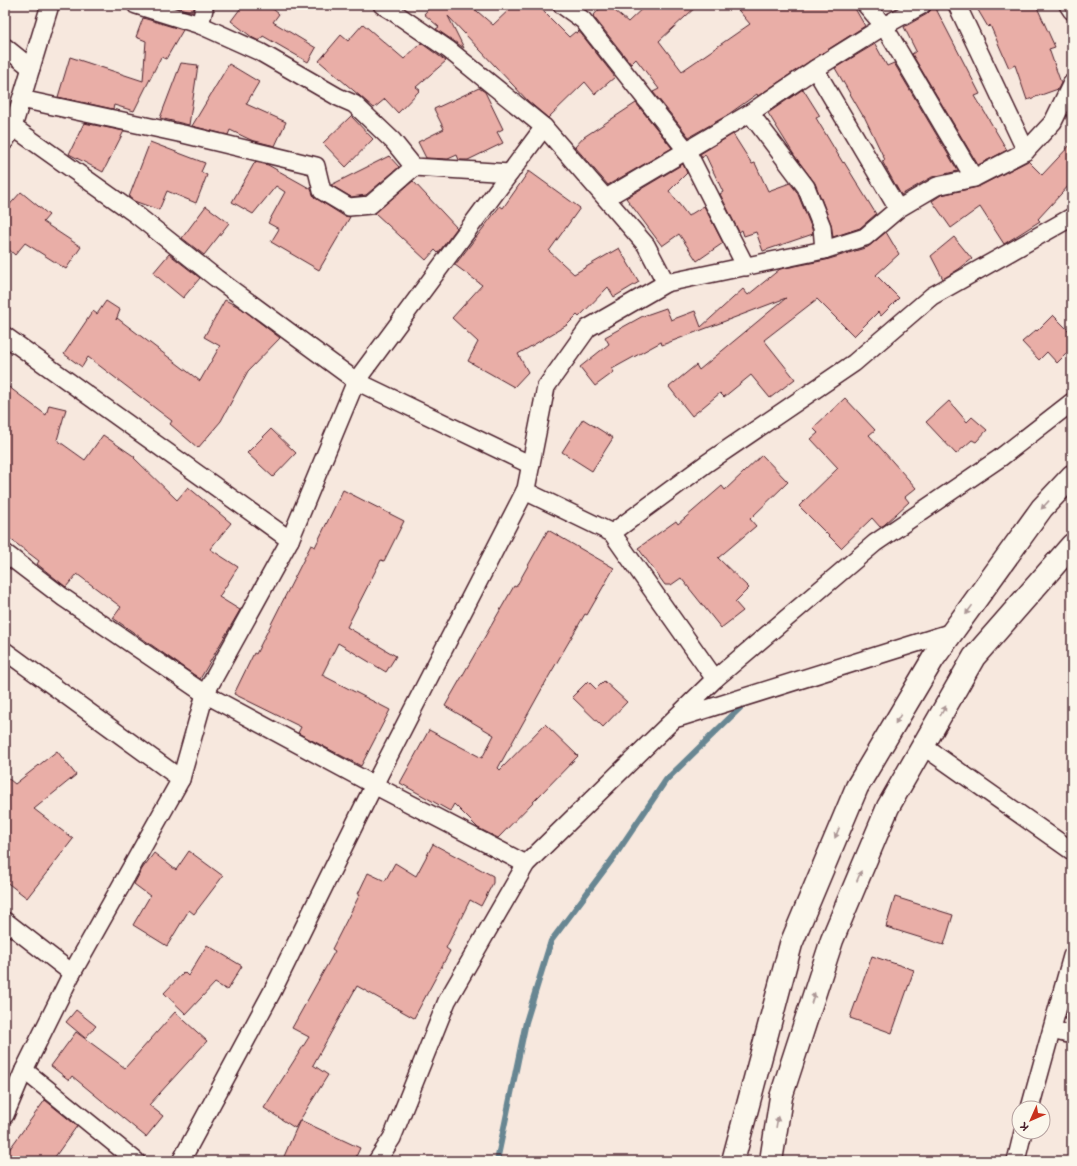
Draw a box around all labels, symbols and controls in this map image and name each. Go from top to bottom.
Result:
one-way arrow [1040,500,1050,510]
one-way arrow [964,604,973,615]
one-way arrow [939,705,946,717]
one-way arrow [894,713,901,725]
one-way arrow [834,828,840,840]
one-way arrow [856,871,862,882]
one-way arrow [810,992,816,1004]
north arrow [1011,1100,1051,1140]
one-way arrow [774,1116,780,1129]
text: K [1017,1119,1031,1134]

